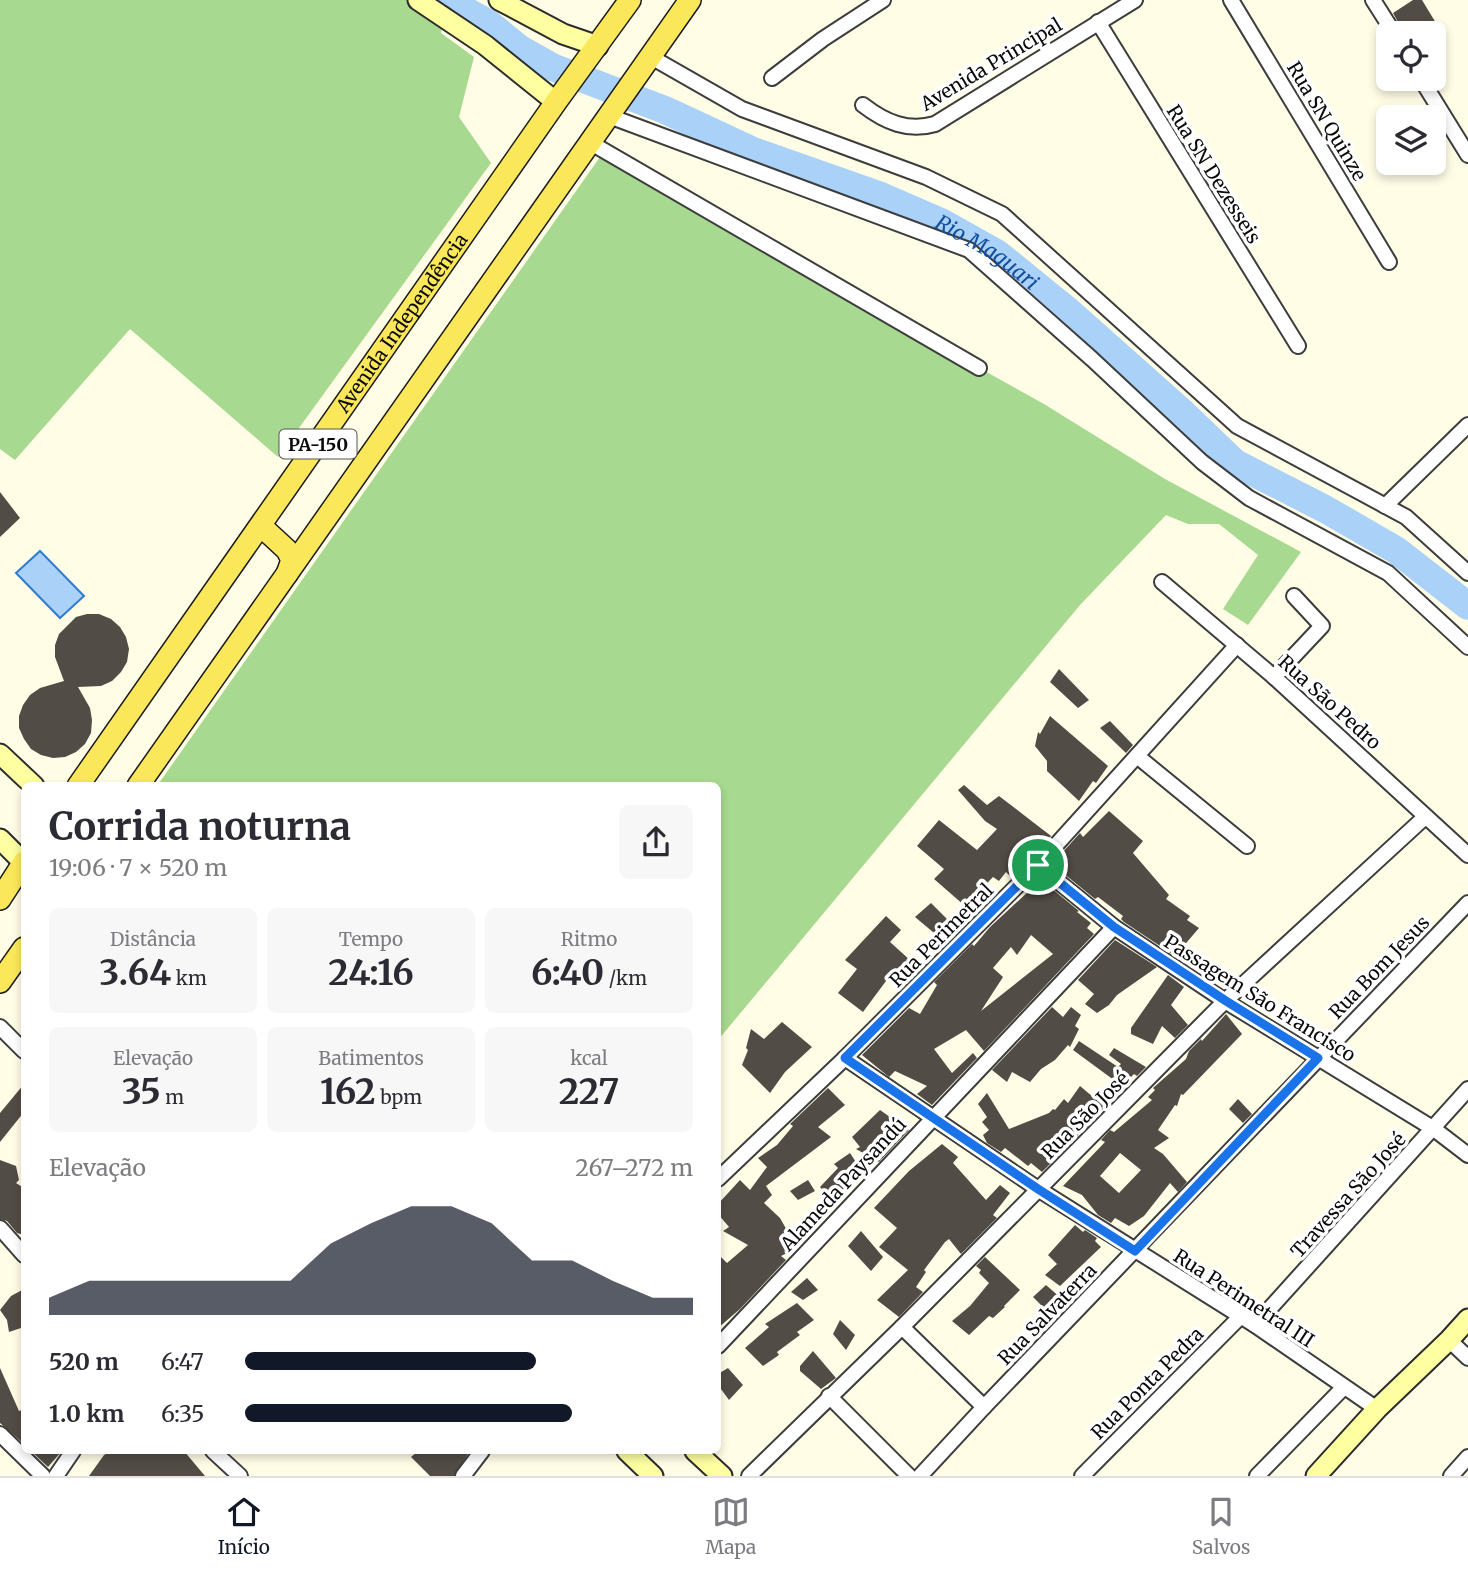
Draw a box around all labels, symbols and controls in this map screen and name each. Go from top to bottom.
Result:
street label: Avenida Principal [915,12,1066,116]
map controls [1376,21,1446,175]
button: locate [1376,21,1446,91]
street label: Rua SN Quinze [1282,57,1372,185]
street label: Rua SN Dezesseis [1162,100,1266,248]
button: layers [1376,105,1446,175]
water label: Rio Maguari [931,208,1045,295]
street label: Avenida Independência [330,229,473,418]
road number: PA-150 [280,430,356,458]
street label: Rua São Pedro [1274,650,1386,754]
text: Corrida noturna [49,803,351,850]
button: share [619,805,693,879]
pin [1008,835,1068,895]
icon: arrive [1019,846,1057,884]
text: 19:06 · 7 × 520 m [49,853,227,882]
street label: Rua Perimetral [884,878,998,992]
street label: Rua Bom Jesus [1324,910,1434,1024]
text: Distância [110,927,196,951]
text: Tempo [339,927,403,951]
text: Ritmo [561,927,617,951]
street label: Passagem São Francisco [1160,929,1360,1067]
text: 3.64 [99,951,171,995]
text: 24:16 [328,951,414,995]
text: 6:40 [531,951,604,995]
text: km [171,966,207,990]
text: /km [604,966,647,990]
text: Elevação [113,1046,193,1070]
text: Batimentos [318,1046,424,1070]
text: kcal [570,1046,608,1070]
street label: Rua São José [1036,1066,1134,1164]
text: 35 [122,1070,161,1114]
text: 162 [320,1070,376,1114]
text: 227 [559,1070,619,1114]
text: m [161,1085,184,1109]
text: bpm [376,1085,422,1109]
street label: Alameda Paysandú [774,1112,911,1256]
street label: Travessa São José [1285,1127,1411,1263]
text: Elevação [49,1153,146,1182]
text: 267–272 m [575,1153,693,1182]
street label: Rua Perimetral III [1169,1244,1319,1352]
street label: Rua Salvaterra [993,1258,1101,1370]
street label: Rua Ponta Pedra [1086,1322,1208,1444]
text: 520 m [49,1347,119,1376]
text: 6:47 [161,1347,204,1376]
text: 1.0 km [49,1399,124,1428]
text: 6:35 [161,1399,204,1428]
tab: Início [218,1493,270,1559]
tab: Mapa [705,1493,756,1559]
tab: Salvos [1192,1493,1250,1559]

